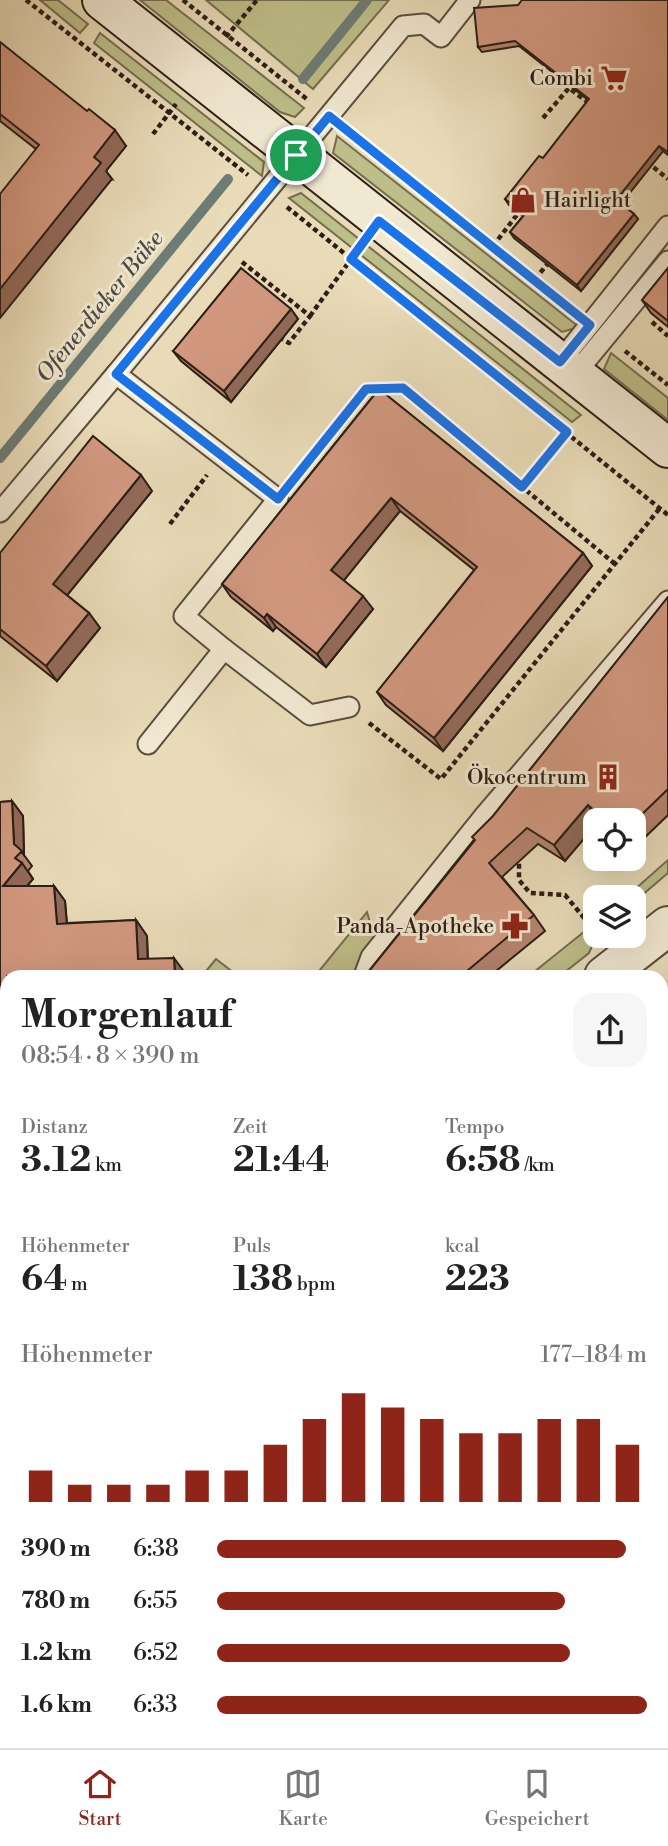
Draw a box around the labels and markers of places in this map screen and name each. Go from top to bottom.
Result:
supermarket icon: Combi [599,63,629,93]
place label: Combi [529,66,593,92]
pin [266,125,326,185]
shop icon: Hairlight [508,185,538,215]
place label: Hairlight [544,188,632,214]
building icon: Ökocentrum [593,762,623,792]
place label: Ökocentrum [467,763,587,791]
pharmacy icon: Panda-Apotheke [500,911,530,941]
place label: Panda-Apotheke [337,914,494,940]

